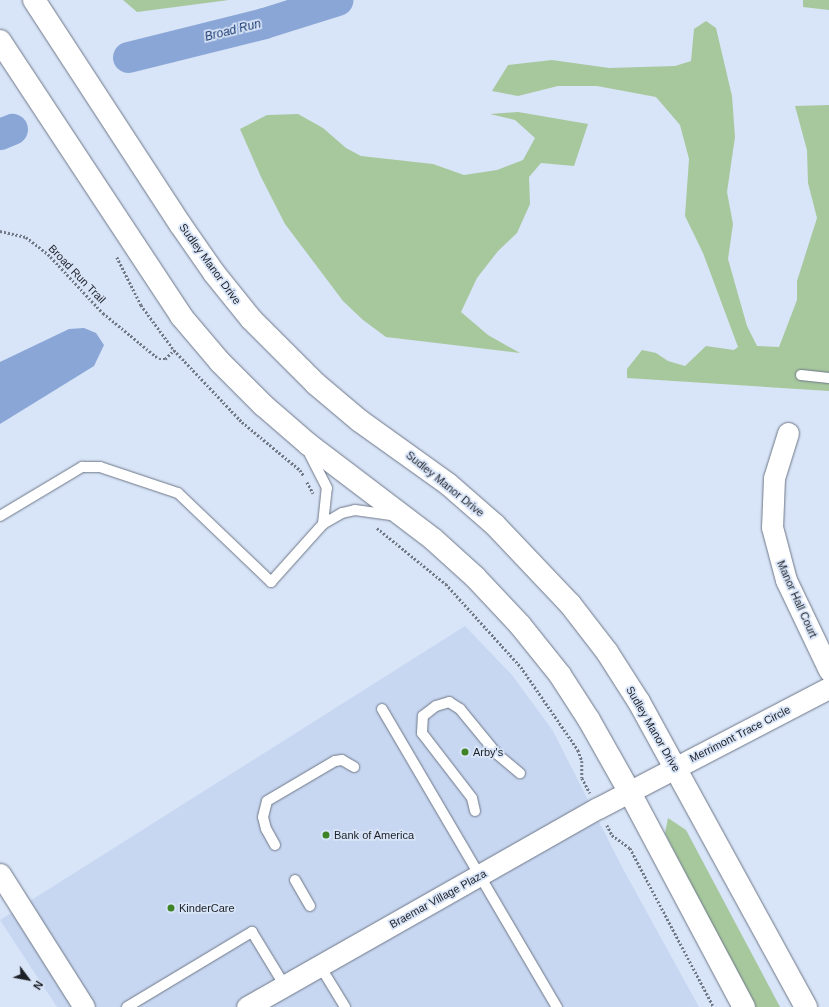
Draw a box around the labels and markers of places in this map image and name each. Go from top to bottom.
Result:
place label: Arby's [473,745,503,759]
marker: Arby's [460,747,470,757]
place label: Bank of America [334,828,415,842]
marker: Bank of America [321,830,331,840]
place label: KinderCare [179,901,235,915]
marker: KinderCare [166,903,176,913]

